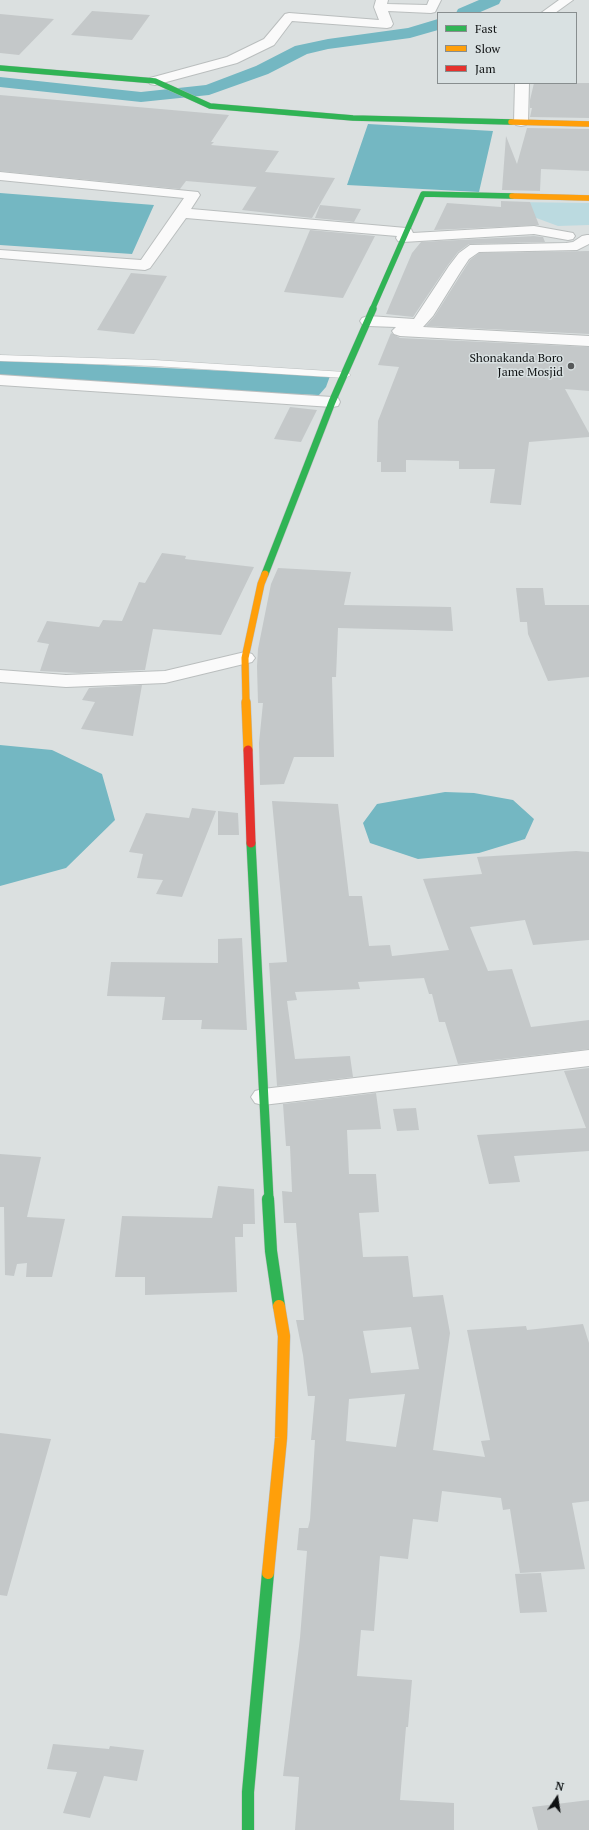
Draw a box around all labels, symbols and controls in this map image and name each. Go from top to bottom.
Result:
legend [437,12,577,84]
text: Fast [475,21,497,36]
text: Slow [475,41,500,56]
text: Jam [475,61,496,76]
place label: Shonakanda Boro Jame Mosjid [469,352,563,380]
marker: Shonakanda Boro Jame Mosjid [566,361,576,371]
north arrow [537,1778,577,1818]
text: N [554,1779,565,1794]

